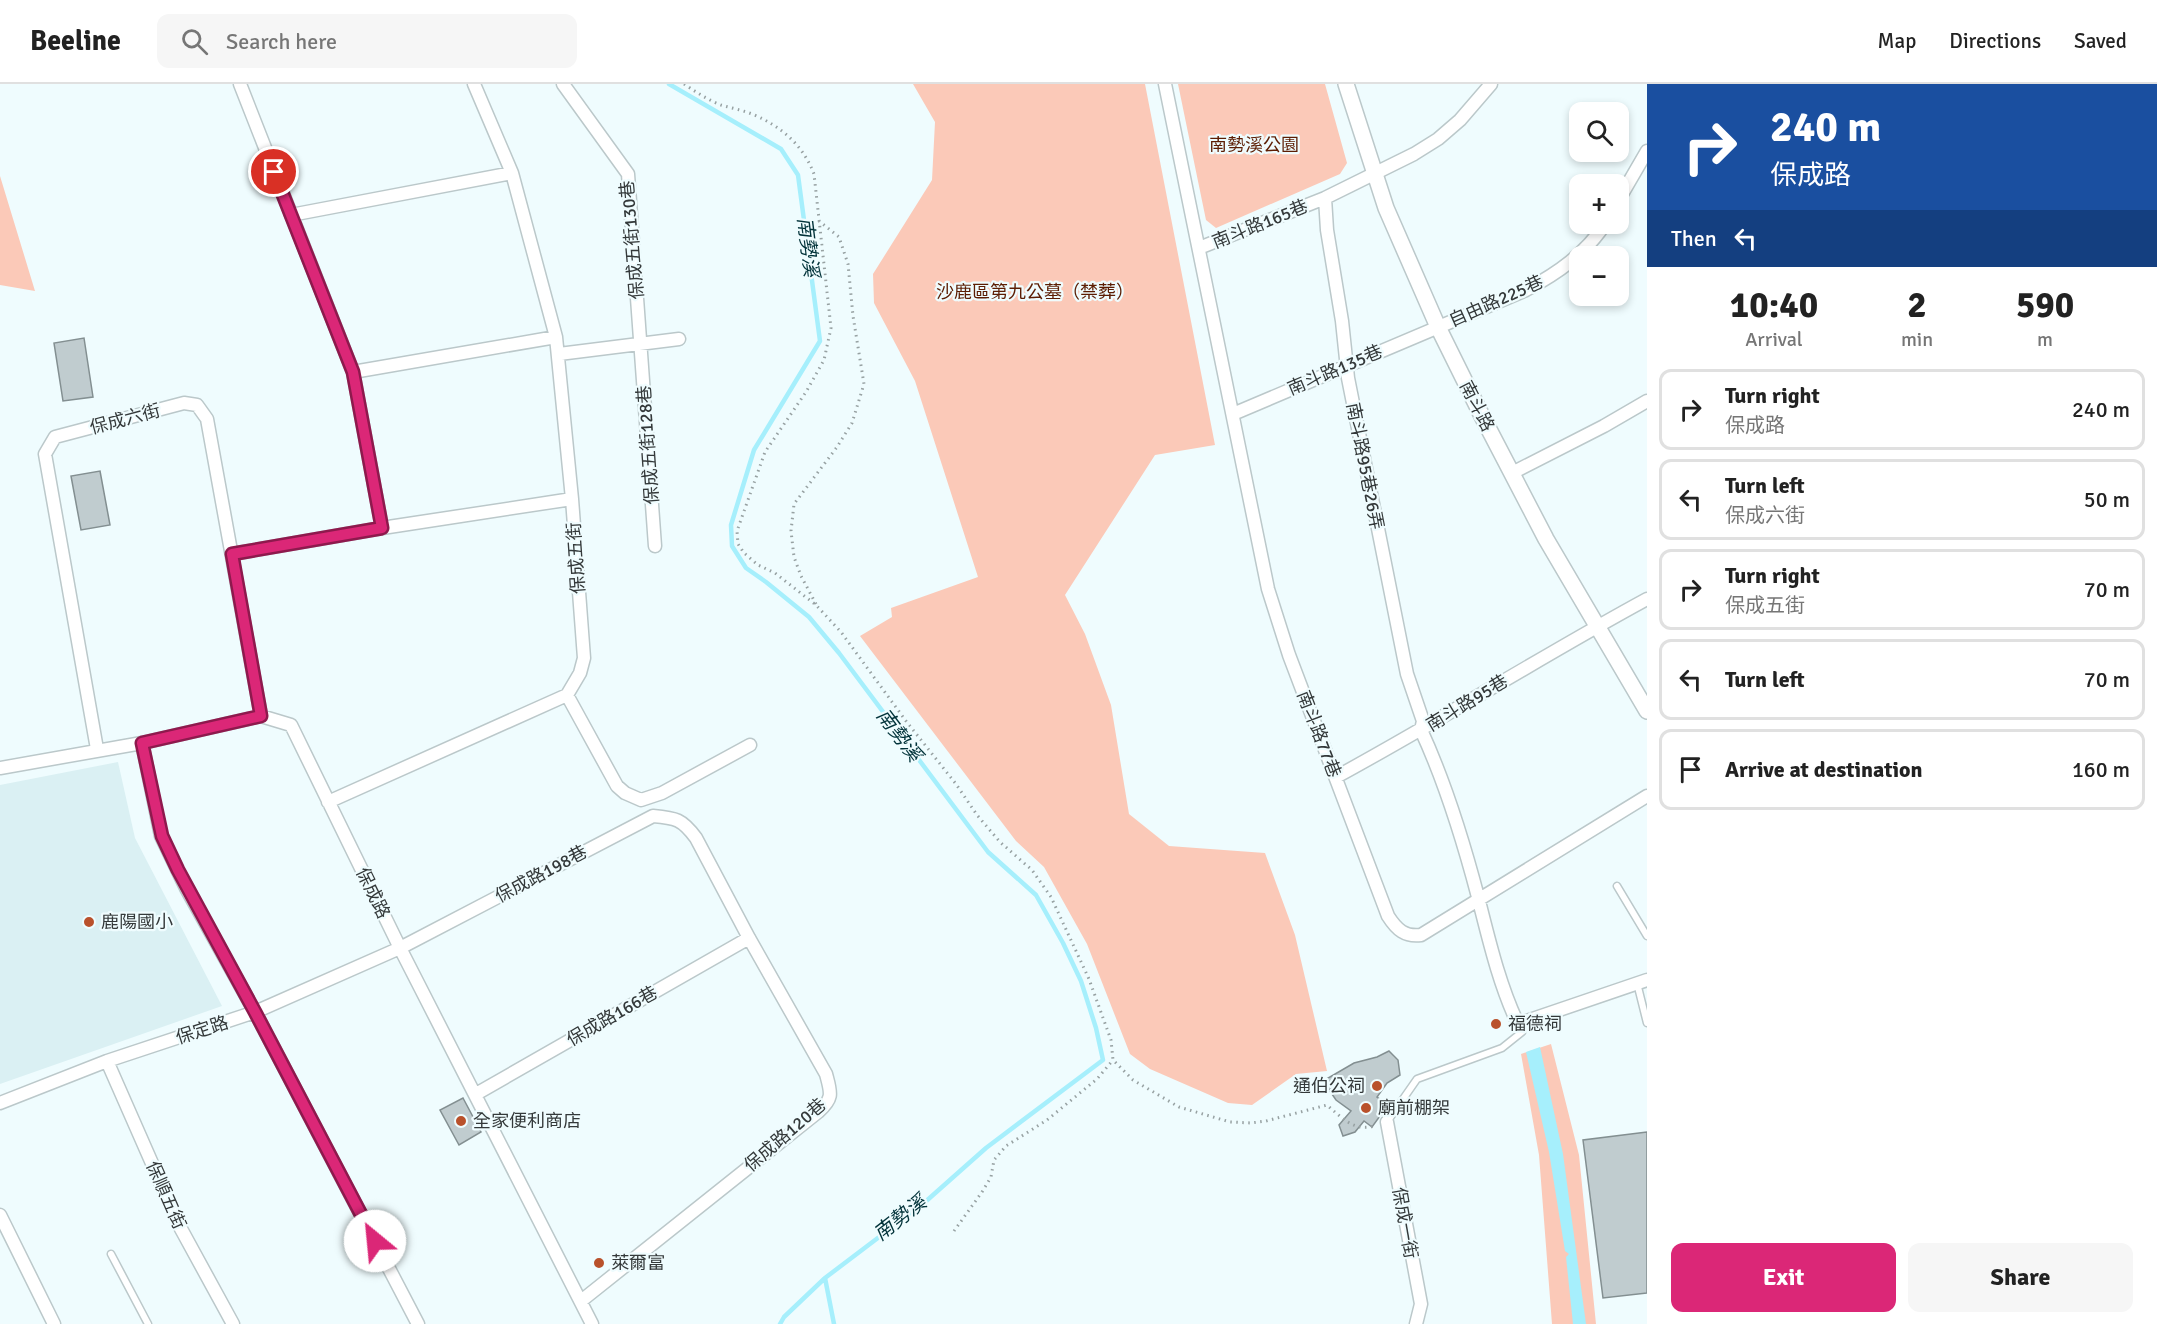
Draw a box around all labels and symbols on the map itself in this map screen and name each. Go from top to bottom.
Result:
park label: 南勢溪公園 [1209,134,1299,156]
pin [248,146,299,197]
street label: 保成五街130巷 [616,180,648,300]
street label: 南斗路165巷 [1209,195,1311,253]
water label: 南勢溪 [792,216,824,281]
street label: 自由路225巷 [1445,270,1547,332]
park label: 沙鹿區第九公墓（禁葬） [936,281,1134,303]
street label: 南斗路135巷 [1284,340,1386,400]
street label: 南斗路 [1455,377,1499,435]
street label: 保成五街128巷 [633,385,663,505]
street label: 保成六街 [87,399,163,439]
street label: 南斗路95巷26弄 [1342,401,1388,531]
street label: 保成五街 [563,521,589,595]
street label: 南斗路95巷 [1422,670,1512,736]
street label: 南斗路77巷 [1292,687,1346,781]
water label: 南勢溪 [871,704,929,769]
street label: 保成路198巷 [491,841,591,907]
street label: 保成路 [351,864,395,922]
place label: 鹿陽國小 [101,911,173,933]
marker: 鹿陽國小 [82,915,96,929]
street label: 保成路166巷 [563,981,661,1051]
street label: 保定路 [173,1011,231,1049]
place label: 福德祠 [1508,1013,1562,1035]
marker: 福德祠 [1489,1017,1503,1031]
place label: 通伯公祠 [1293,1075,1365,1097]
marker: 通伯公祠 [1370,1079,1384,1093]
street label: 保成路120巷 [740,1094,830,1176]
place label: 廟前棚架 [1378,1097,1450,1119]
marker: 廟前棚架 [1359,1101,1373,1115]
place label: 全家便利商店 [473,1110,581,1132]
marker: 全家便利商店 [454,1114,468,1128]
street label: 保順五街 [141,1158,191,1232]
street label: 保成一街 [1388,1186,1422,1260]
water label: 南勢溪 [869,1188,934,1246]
position arrow [343,1209,407,1273]
place label: 萊爾富 [611,1252,665,1274]
marker: 萊爾富 [592,1256,606,1270]

